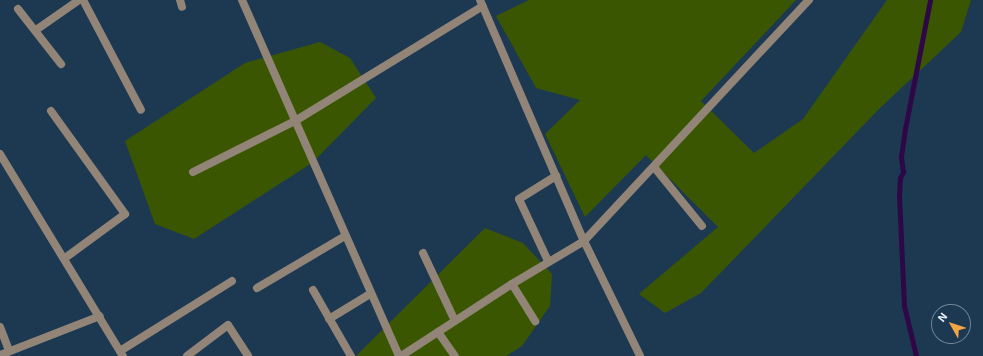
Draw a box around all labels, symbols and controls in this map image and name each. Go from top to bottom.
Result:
north arrow [931,304,971,344]
text: N [935,310,950,324]

